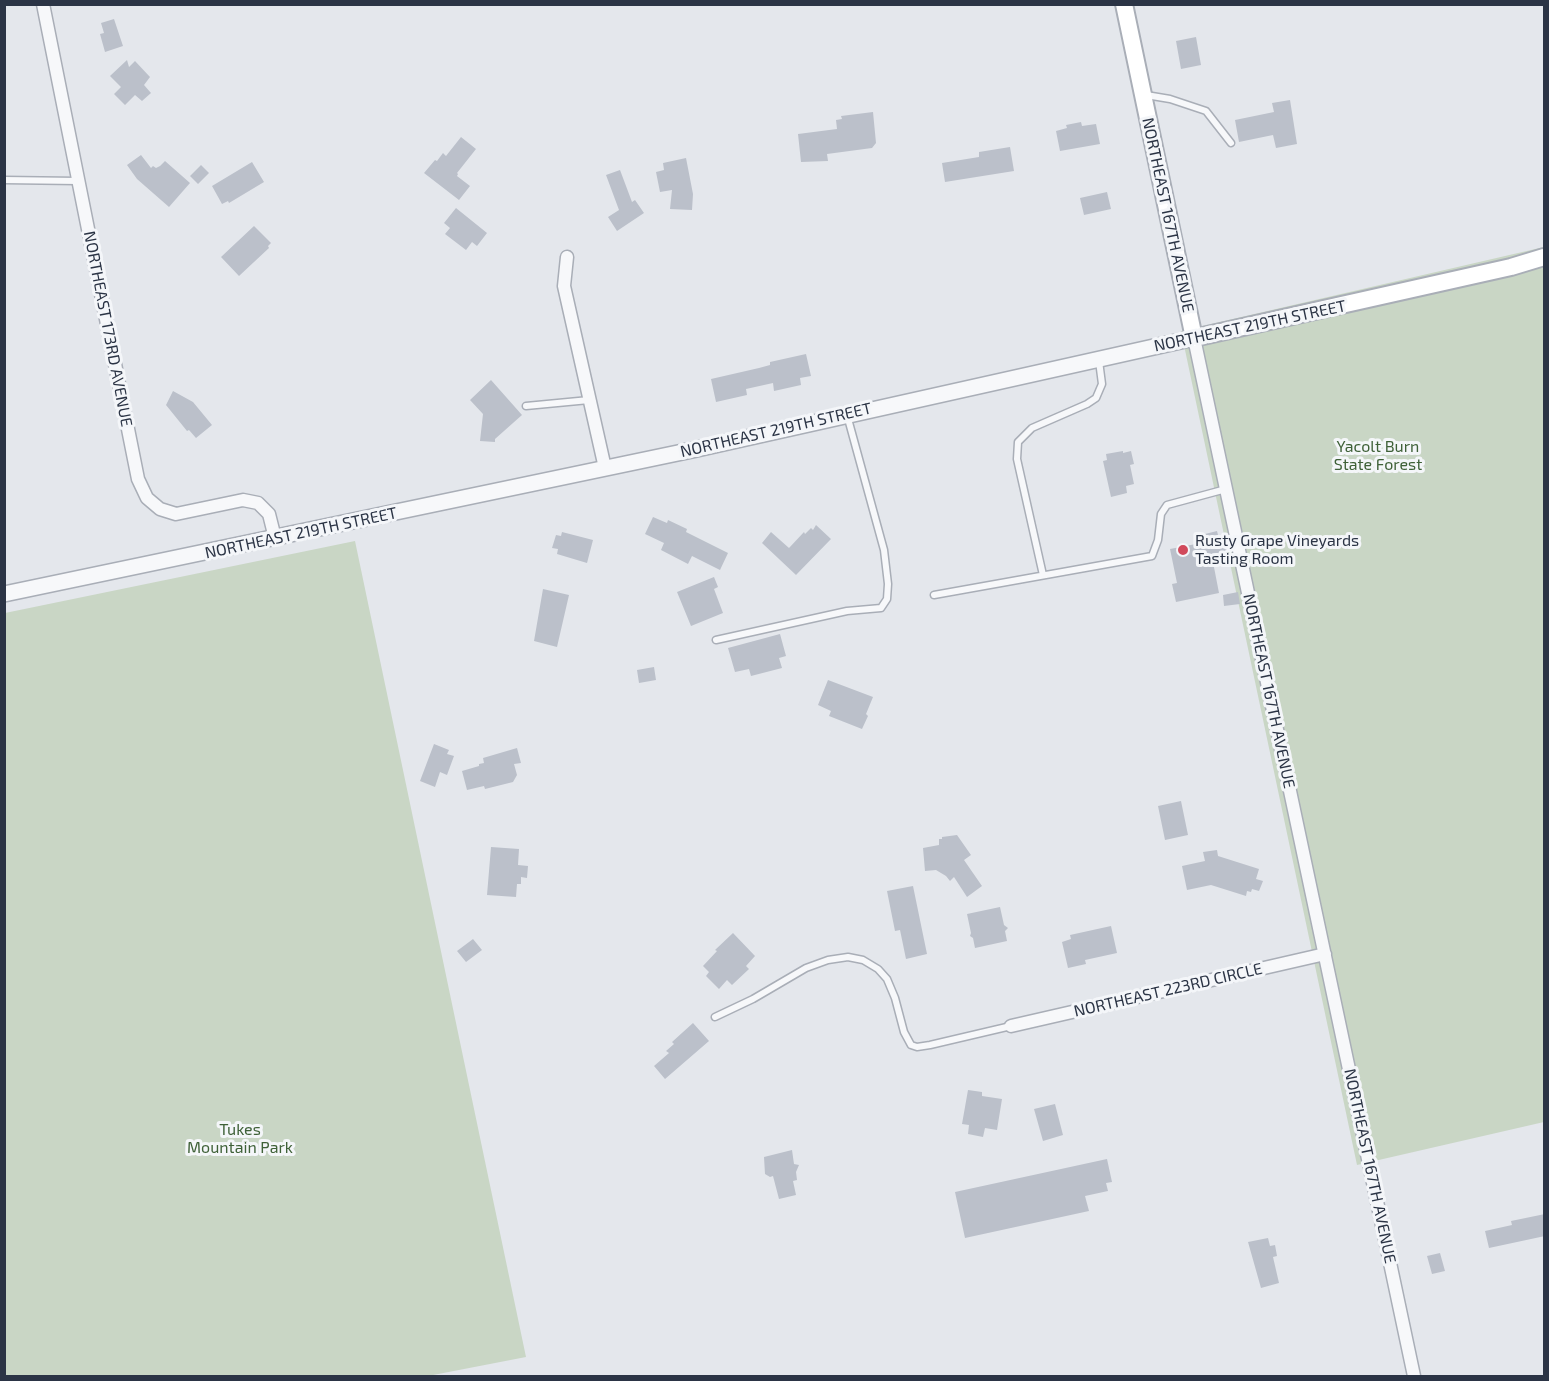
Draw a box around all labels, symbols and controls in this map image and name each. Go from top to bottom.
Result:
street label: NORTHEAST 167TH AVENUE [1138,116,1198,314]
street label: NORTHEAST 173RD AVENUE [80,230,136,428]
street label: NORTHEAST 219TH STREET [1152,296,1348,356]
street label: NORTHEAST 219TH STREET [678,399,874,461]
park label: Yacolt Burn State Forest [1334,437,1422,475]
street label: NORTHEAST 219TH STREET [203,503,399,563]
place label: Rusty Grape Vineyards Tasting Room [1195,531,1359,569]
marker: Rusty Grape Vineyards Tasting Room [1176,543,1190,557]
street label: NORTHEAST 167TH AVENUE [1239,592,1299,790]
street label: NORTHEAST 223RD CIRCLE [1072,959,1264,1021]
street label: NORTHEAST 167TH AVENUE [1340,1067,1400,1265]
park label: Tukes Mountain Park [187,1120,293,1158]

